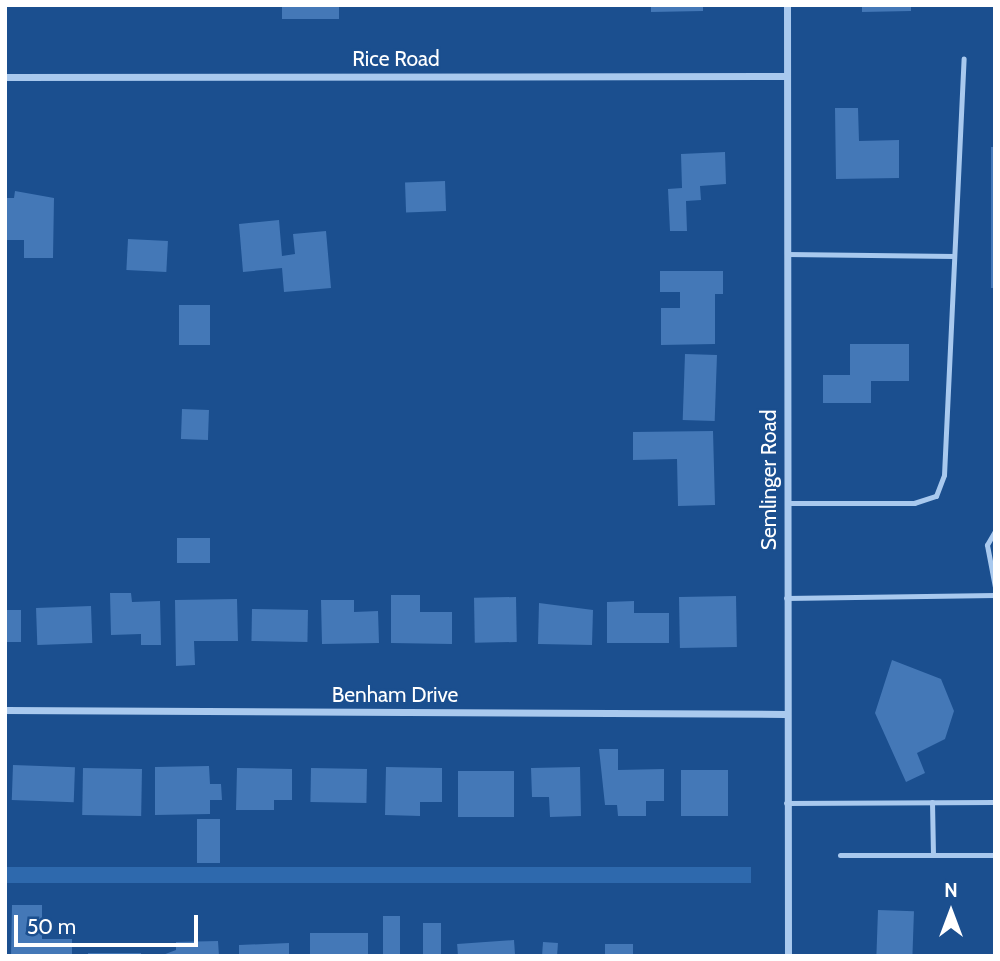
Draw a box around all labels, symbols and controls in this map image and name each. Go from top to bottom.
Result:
street label: Rice Road [352,46,440,72]
street label: Semlinger Road [756,410,782,550]
street label: Benham Drive [332,682,458,708]
north arrow [916,877,986,947]
text: N [944,879,958,902]
scale bar [18,902,201,946]
text: 50 m [27,914,76,939]

